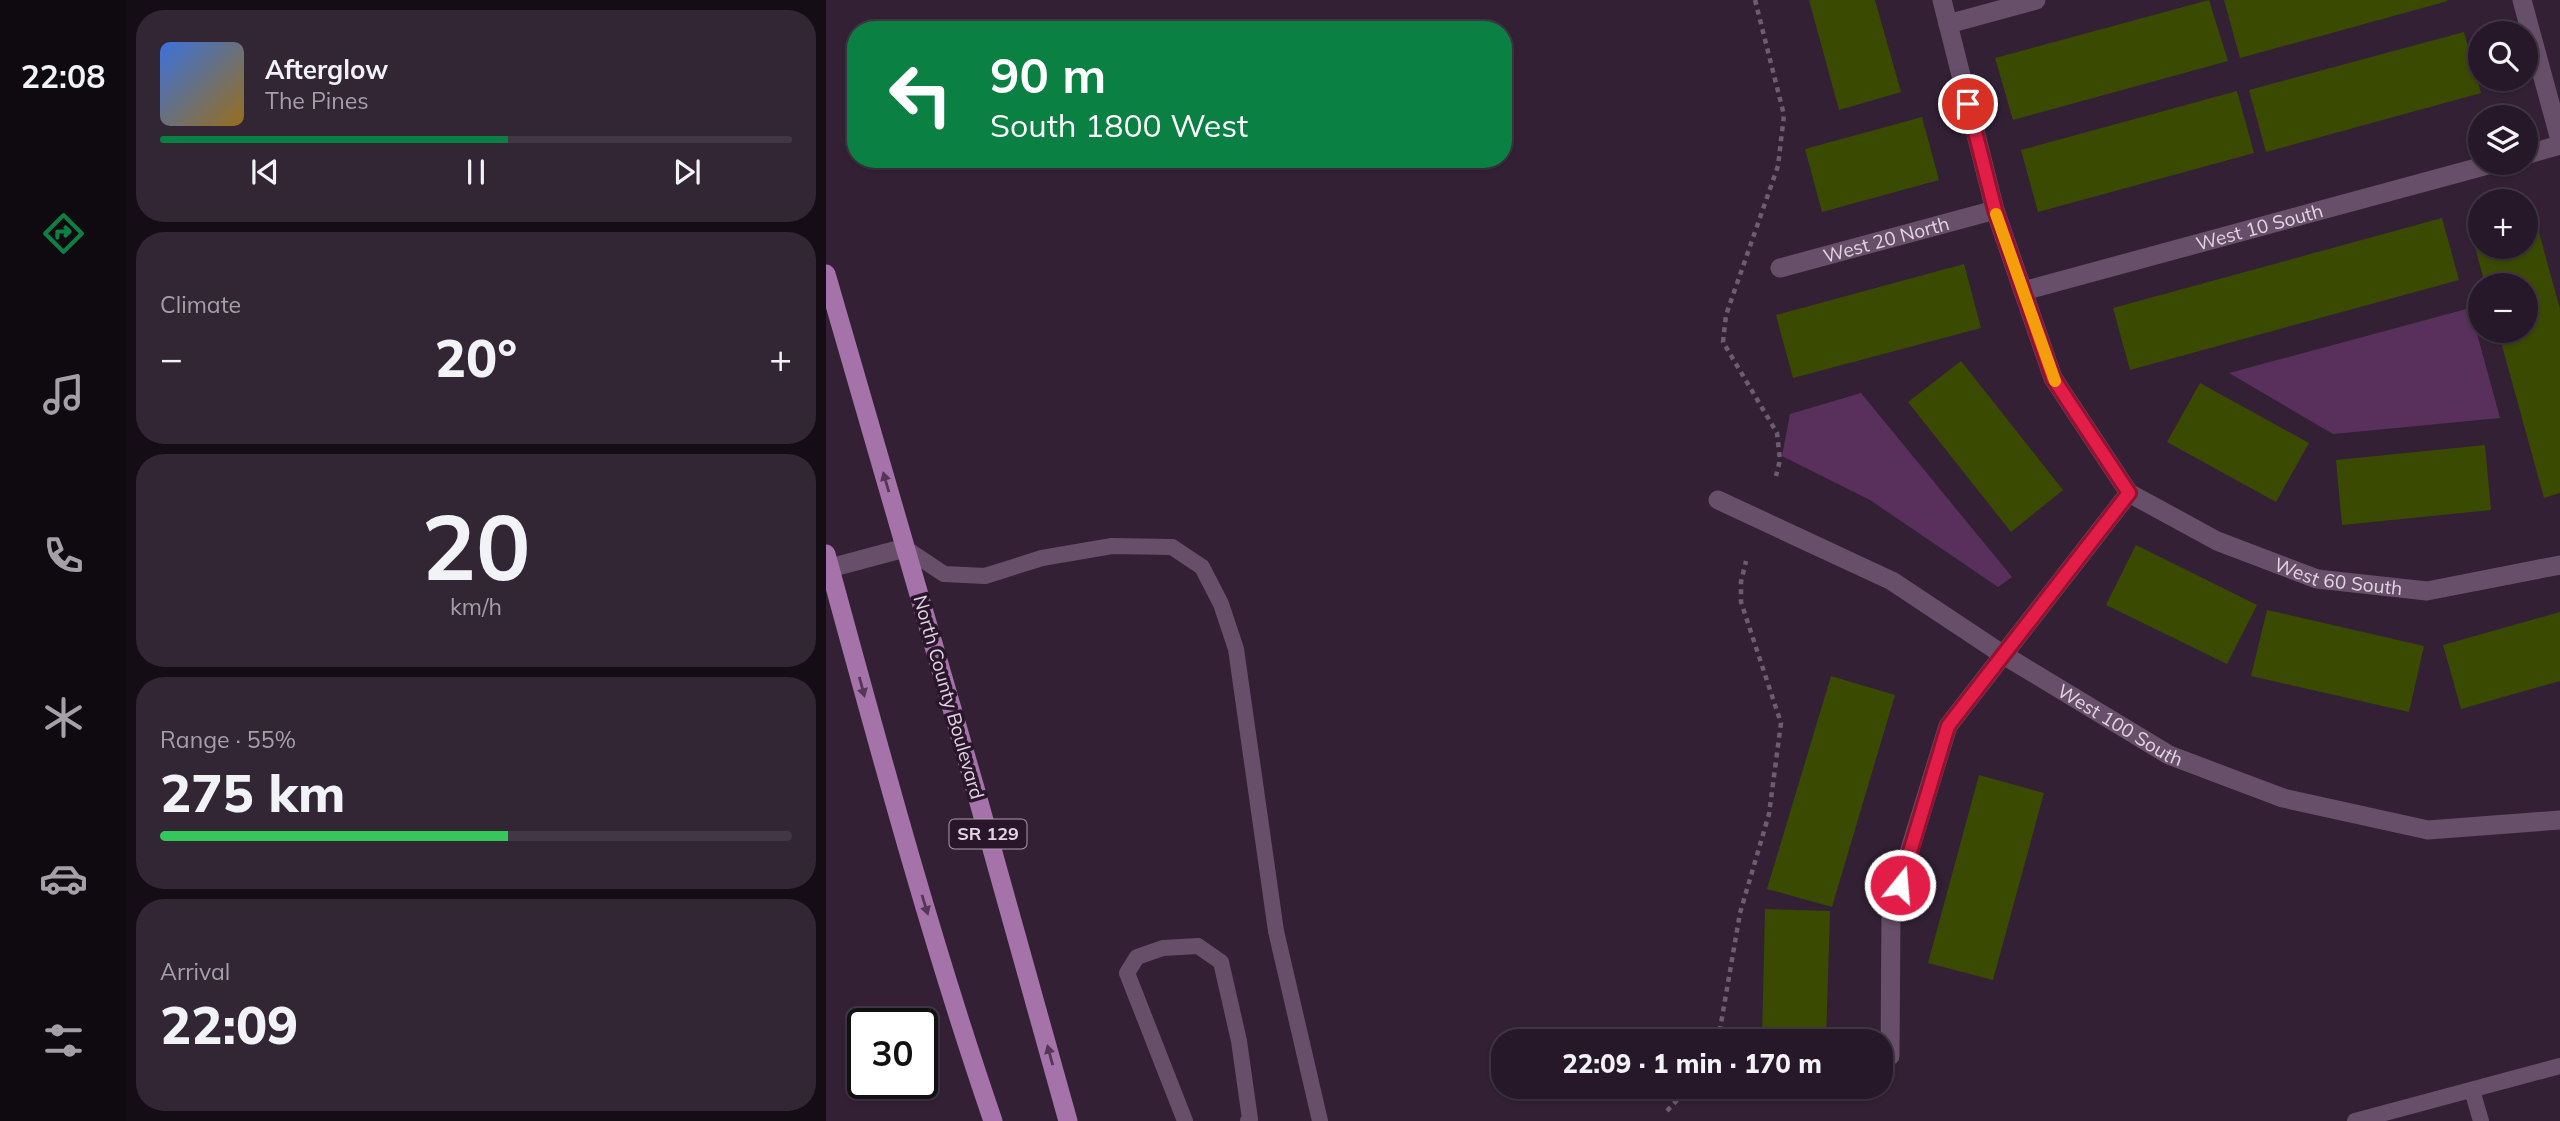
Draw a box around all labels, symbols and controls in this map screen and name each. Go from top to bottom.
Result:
map controls [2468,21,2538,343]
button: search [2468,21,2538,91]
text: 90 m [990,44,1106,105]
icon: left [875,49,966,140]
text: Afterglow [265,53,388,86]
text: 22:08 [21,56,105,96]
pin [1938,74,1998,134]
icon: arrive [1949,85,1987,123]
text: The Pines [265,86,369,115]
text: South 1800 West [990,105,1248,145]
button: layers [2468,105,2538,175]
icon: previous [246,153,284,191]
icon: pause [457,153,495,191]
icon: next [668,153,706,191]
button: + [2468,189,2538,259]
street label: West 10 South [2193,198,2326,256]
icon: directions [39,209,88,258]
street label: West 20 North [1821,211,1952,268]
button: − [2468,273,2538,343]
text: Climate [160,290,241,319]
text: 20° [435,325,517,390]
text: − [160,334,183,382]
text: + [769,334,792,382]
icon: music [39,370,88,419]
one-way arrow [881,472,891,493]
text: 20 [421,489,531,603]
icon: phone [39,531,88,580]
street label: West 60 South [2271,552,2404,600]
text: km/h [450,592,502,621]
street label: North County Boulevard [908,592,990,802]
one-way arrow [857,676,868,698]
street label: West 100 South [2053,678,2186,771]
icon: climate [39,693,88,742]
text: Range · 55% [160,725,296,754]
text: 275 km [160,760,345,825]
road number: SR 129 [950,820,1026,848]
position arrow [1863,848,1937,922]
icon: car [39,854,88,903]
one-way arrow [920,895,930,916]
text: Arrival [160,957,230,986]
text: 22:09 [160,992,298,1057]
speed limit sign: 30 [847,1008,938,1099]
icon: filters [39,1016,88,1065]
one-way arrow [1045,1044,1055,1065]
text: 22:09 · 1 min · 170 m [1562,1047,1822,1080]

